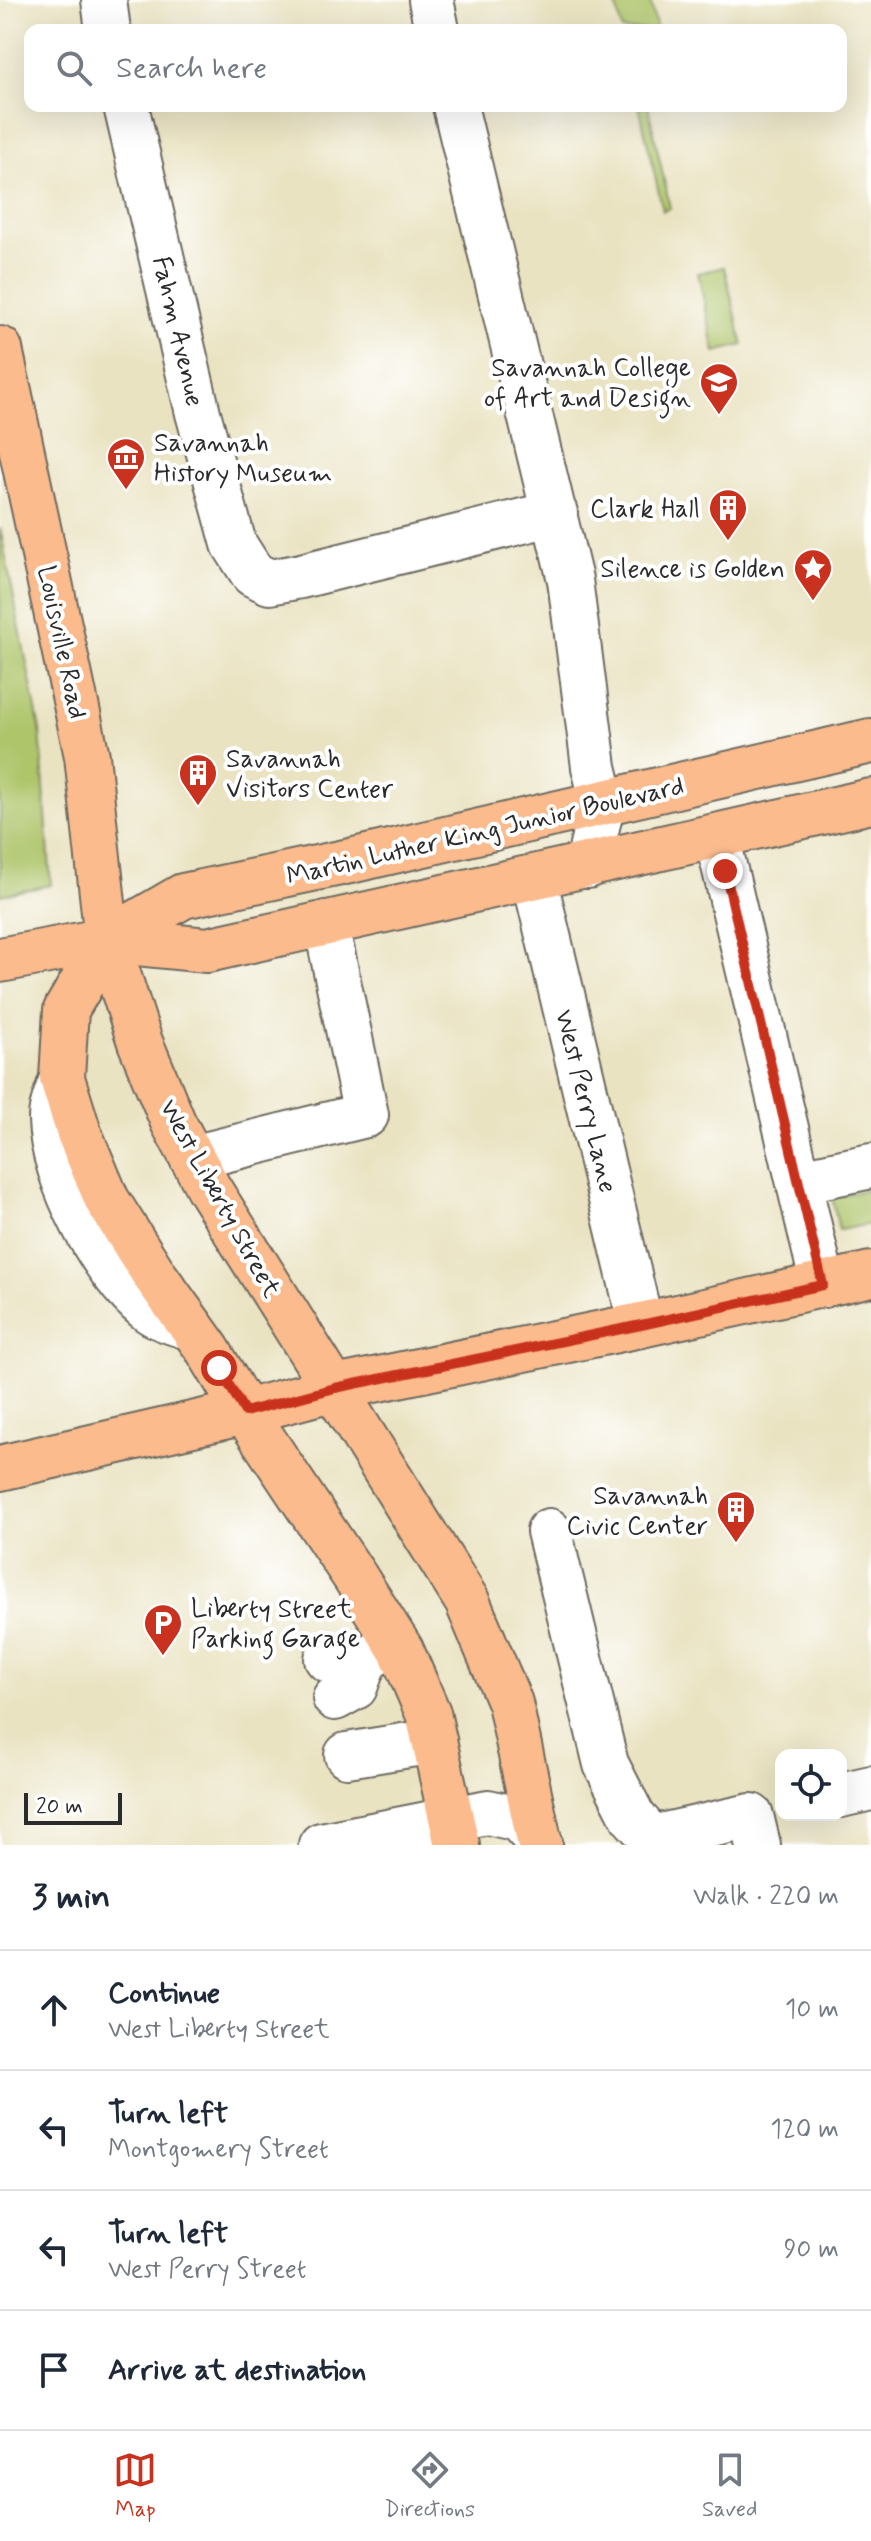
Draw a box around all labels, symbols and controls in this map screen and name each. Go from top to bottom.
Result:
search box [24,24,847,112]
icon: search [52,46,96,90]
text: Search here [116,49,267,88]
street label: Fahm Avenue [143,253,211,410]
place label: Savannah College of Art and Design [484,352,691,419]
school or university icon: Savannah College of Art and Design [698,361,740,416]
place label: Savannah History Museum [154,427,332,491]
museum icon: Savannah History Museum [105,436,147,491]
building icon: Clark Hall [707,487,749,542]
place label: Clark Hall [590,493,700,527]
place icon: Silence is Golden [792,547,834,602]
place label: Silence is Golden [600,553,785,587]
street label: Louisville Road [28,563,94,722]
place label: Savannah Visitors Center [226,743,394,807]
building icon: Savannah Visitors Center [177,752,219,807]
street label: Martin Luther King Junior Boulevard [283,770,687,894]
route end [707,853,743,889]
street label: West Perry Lane [546,1006,624,1197]
street label: West Liberty Street [151,1094,288,1304]
route start [201,1350,237,1386]
place label: Savannah Civic Center [567,1480,708,1544]
building icon: Savannah Civic Center [715,1489,757,1544]
place label: Liberty Street Parking Garage [191,1593,360,1660]
parking icon: Liberty Street Parking Garage [142,1602,184,1657]
map controls [775,1749,847,1821]
button: locate [775,1749,847,1821]
scale bar [24,1789,122,1825]
text: 20 m [36,1793,83,1821]
text: 3 min [32,1875,110,1920]
text: Walk · 220 m [693,1880,839,1914]
text: Continue [108,1974,220,2013]
icon: ahead [32,1988,76,2032]
text: 10 m [785,1993,839,2027]
text: West Liberty Street [108,2013,330,2047]
text: Turn left [108,2094,228,2133]
icon: left [32,2108,76,2152]
text: 120 m [770,2113,839,2147]
text: Montgomery Street [108,2133,329,2167]
text: Turn left [108,2214,228,2253]
icon: left [32,2228,76,2272]
text: 90 m [784,2233,839,2267]
text: West Perry Street [108,2253,306,2287]
icon: arrive [32,2348,76,2392]
text: Arrive at destination [108,2351,366,2390]
tab: Map [113,2448,157,2524]
tab: Directions [384,2448,475,2524]
tab: Saved [702,2448,757,2524]

